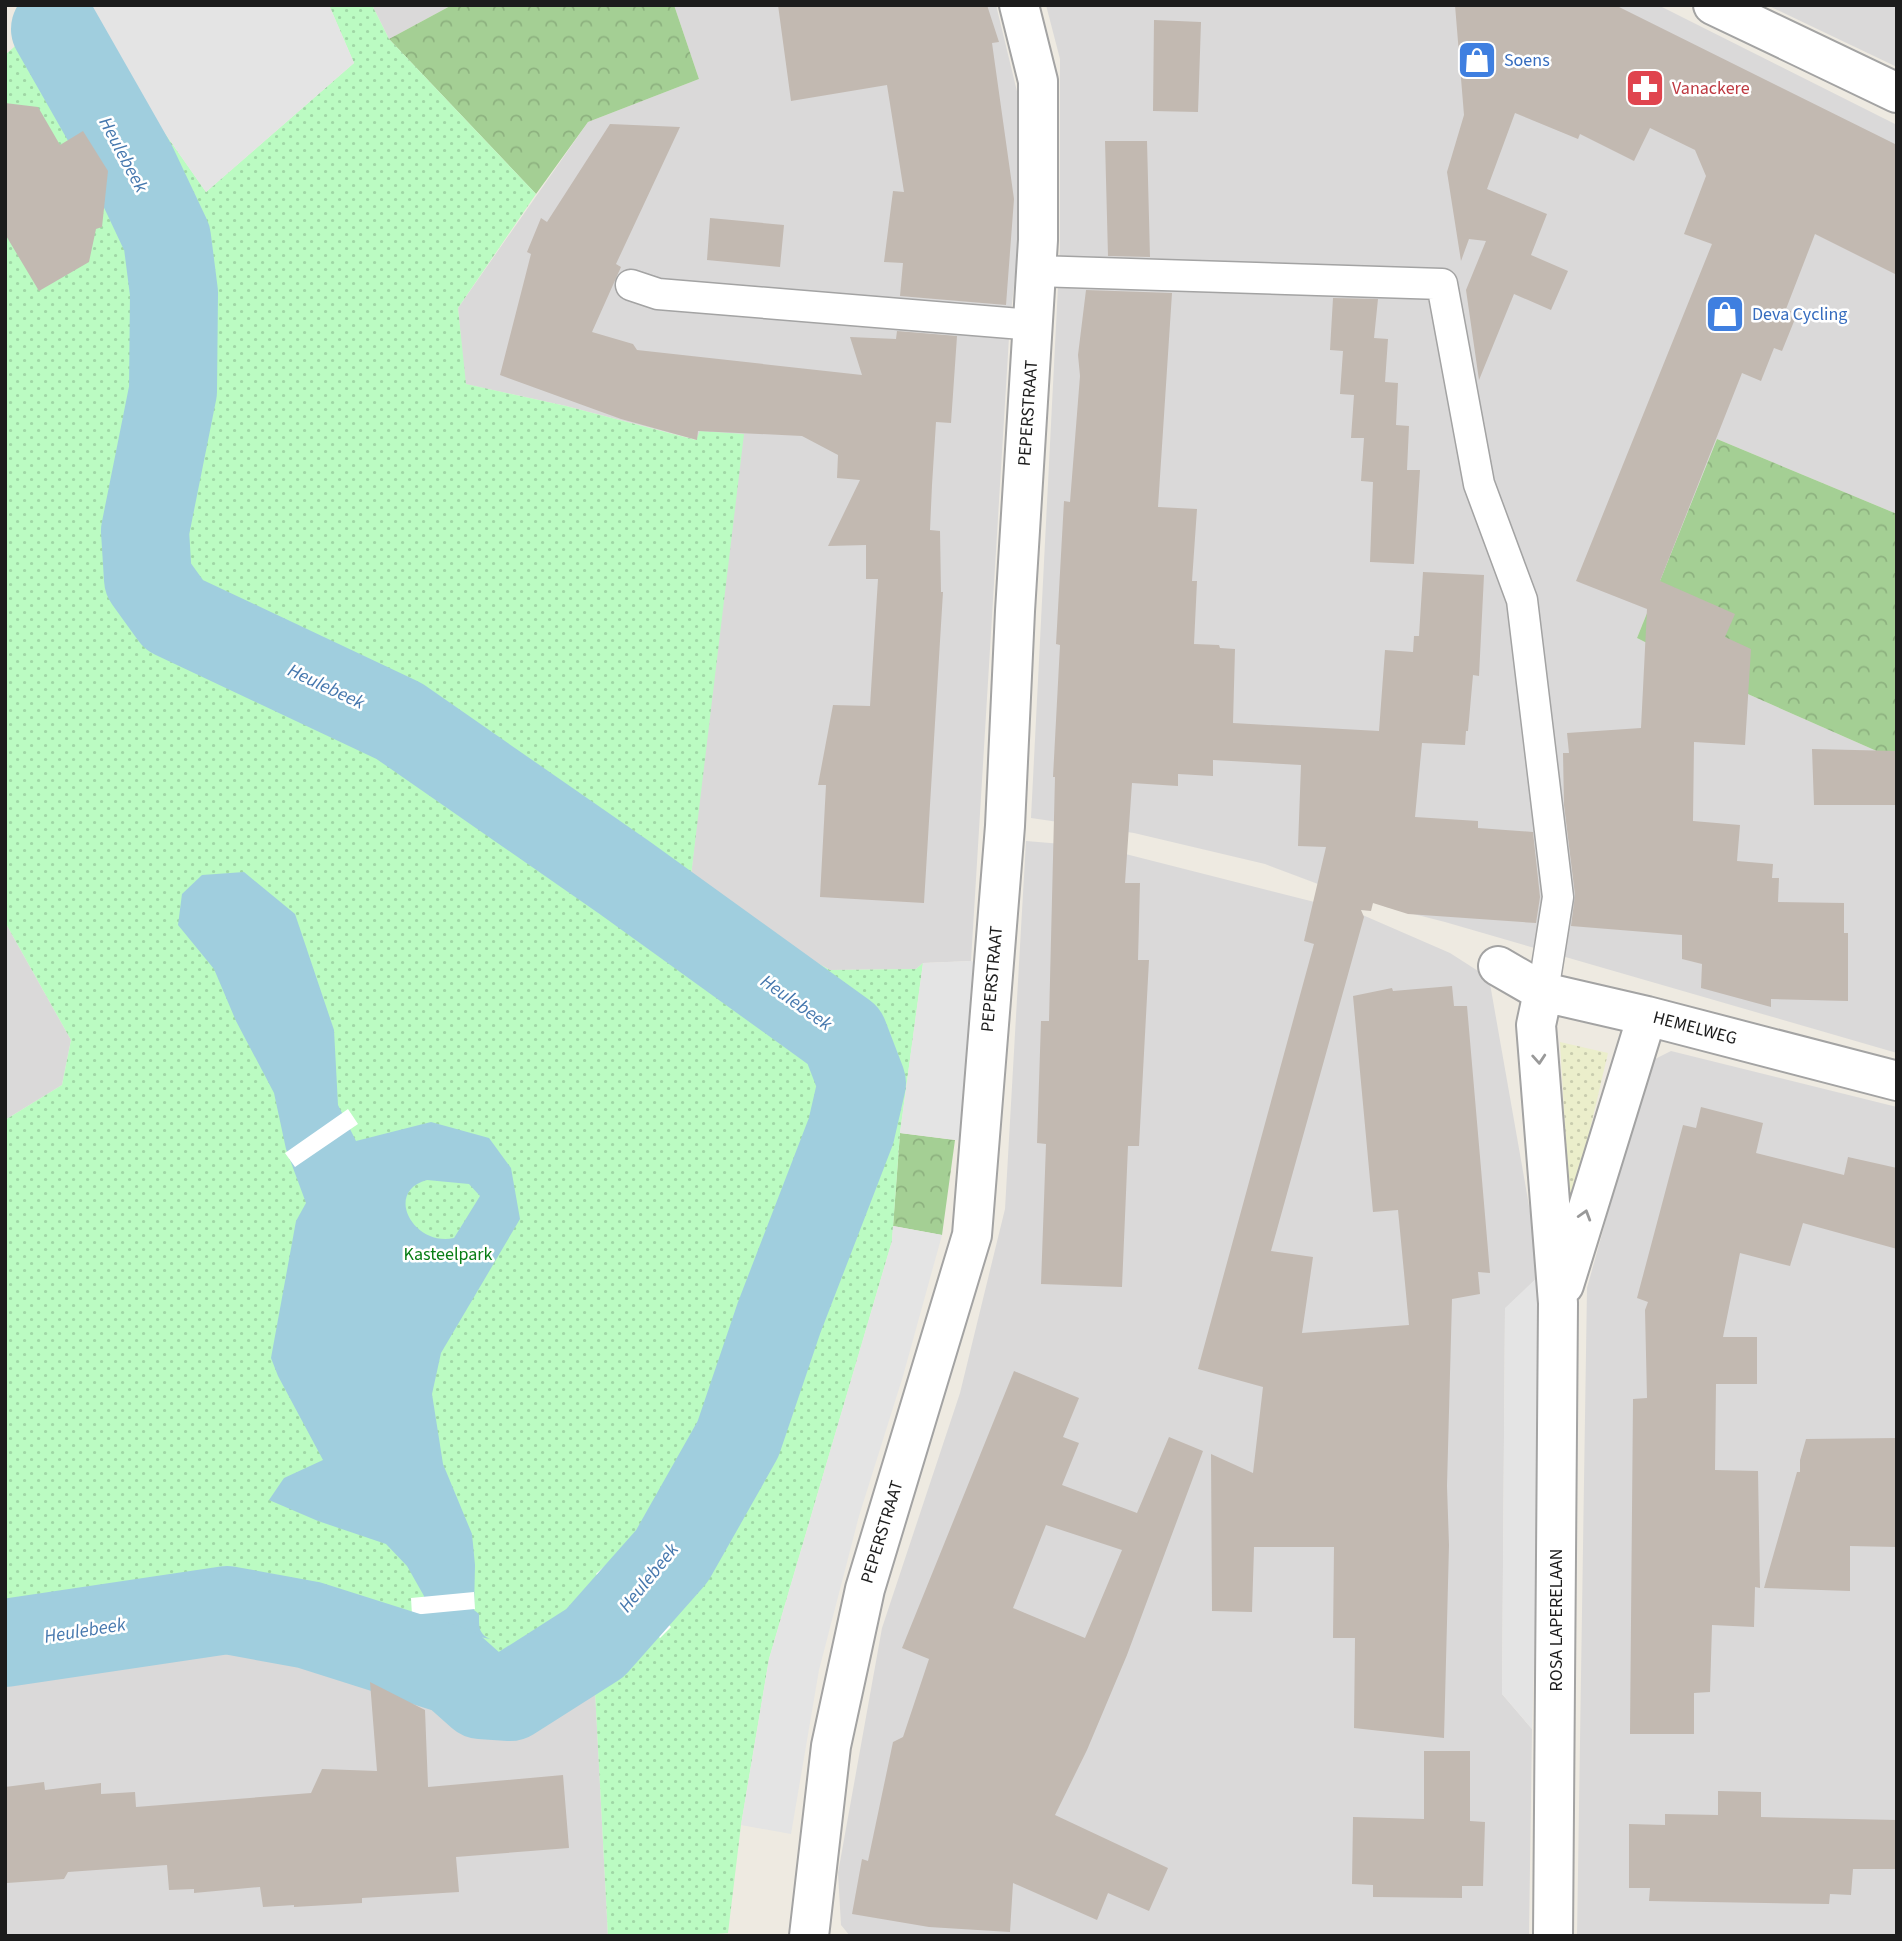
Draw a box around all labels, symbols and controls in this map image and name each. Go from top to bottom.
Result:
shop icon: Soens [1456,39,1498,81]
place label: Soens [1504,48,1550,73]
pharmacy icon: Vanackere [1624,67,1666,109]
place label: Vanackere [1672,76,1750,101]
water label: Heulebeek [92,112,155,198]
shop icon: Deva Cycling [1704,293,1746,335]
place label: Deva Cycling [1752,302,1847,327]
street label: PEPERSTRAAT [1012,359,1044,467]
water label: Heulebeek [283,657,370,717]
street label: PEPERSTRAAT [975,925,1009,1033]
water label: Heulebeek [755,968,838,1038]
street label: HEMELWEG [1650,1005,1740,1051]
one-way arrow [1531,1054,1546,1065]
one-way arrow [1577,1209,1592,1221]
park label: Kasteelpark [404,1242,493,1267]
street label: PEPERSTRAAT [854,1477,910,1587]
water label: Heulebeek [613,1537,686,1618]
street label: ROSA LAPERELAAN [1544,1548,1569,1692]
water label: Heulebeek [42,1611,129,1651]

